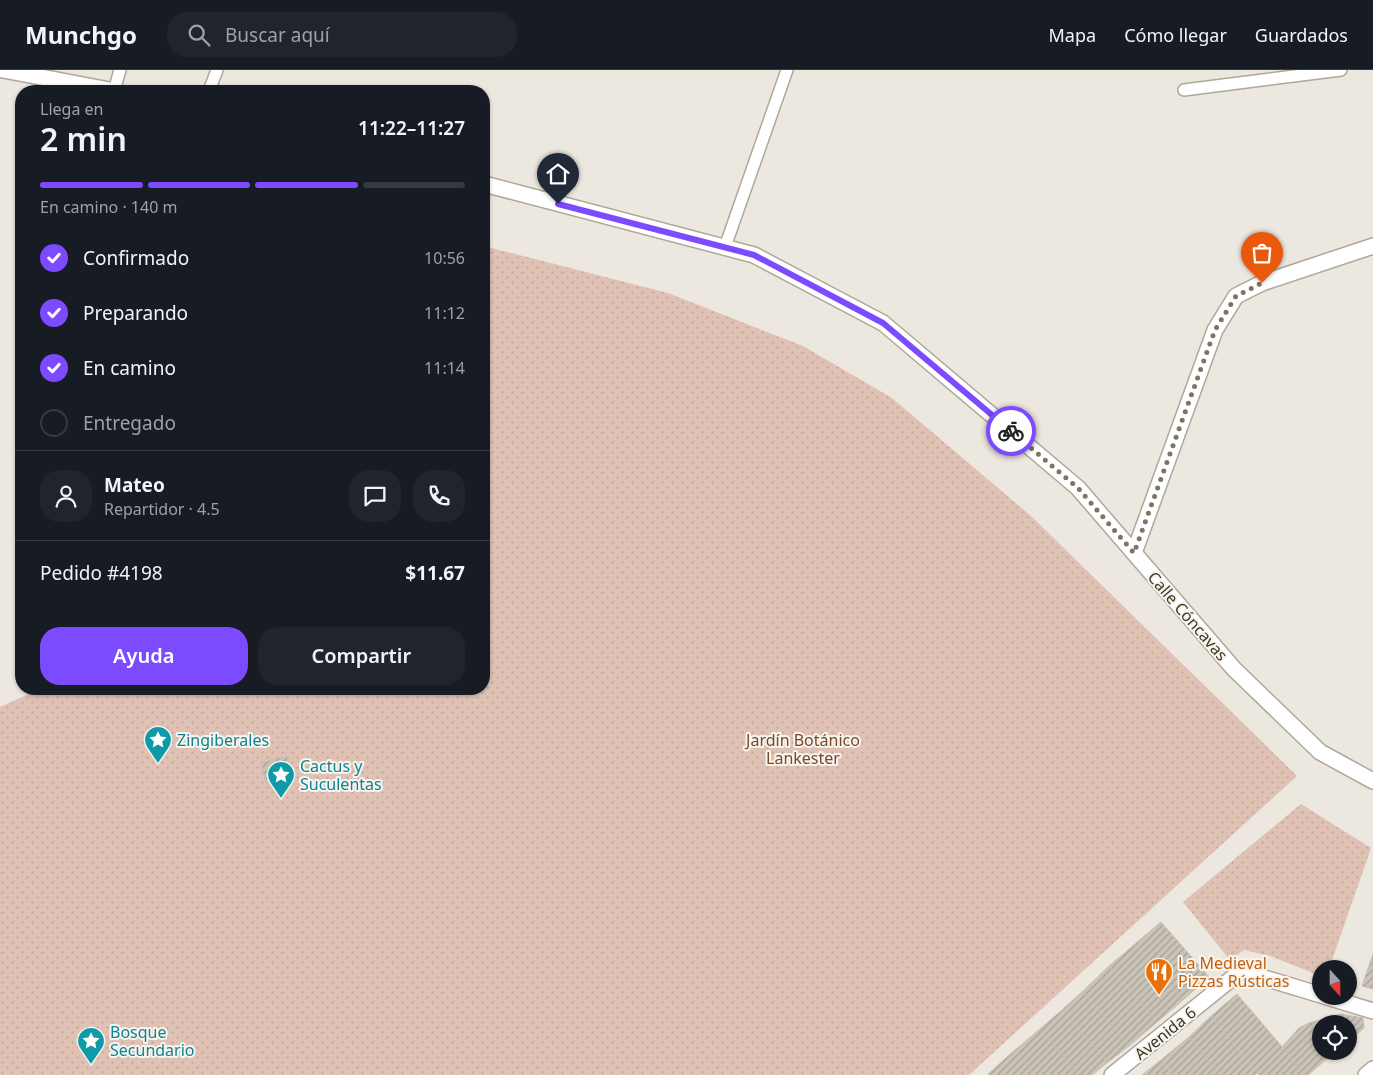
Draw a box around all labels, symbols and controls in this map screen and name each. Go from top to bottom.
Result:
search box [167,12,517,57]
text: Munchgo [25,18,137,51]
icon: search [185,21,213,49]
text: Buscar aquí [225,22,330,48]
text: Mapa [1049,23,1096,47]
text: Cómo llegar [1124,23,1227,47]
text: Guardados [1255,23,1348,47]
text: Llega en [40,98,103,120]
text: 11:22–11:27 [358,115,465,141]
text: 2 min [40,117,127,160]
pin [537,153,579,204]
icon: home [544,160,572,188]
text: En camino · 140 m [40,196,177,218]
pin [1241,232,1283,283]
icon: bag [1248,239,1276,267]
icon: check [40,244,68,272]
text: Confirmado [83,245,189,271]
text: 10:56 [424,247,465,269]
icon: check [40,299,68,327]
text: Preparando [83,300,188,326]
text: 11:12 [424,302,465,324]
icon: check [40,354,68,382]
text: En camino [83,355,176,381]
text: 11:14 [424,357,465,379]
courier [986,406,1036,456]
text: Entregado [83,410,176,436]
icon: bike [997,417,1025,445]
button: person [40,470,92,522]
button: chat [349,470,401,522]
button: phone [413,470,465,522]
text: Mateo [104,472,165,498]
text: Repartidor · 4.5 [104,498,220,520]
text: Pedido #4198 [40,560,163,586]
text: $11.67 [405,560,465,586]
street label: Calle Cóncavas [1143,567,1233,665]
button: Ayuda [40,627,248,685]
button: Compartir [258,627,465,685]
place icon: Zingiberales [143,725,173,764]
place label: Zingiberales [177,729,269,751]
park label: Jardín Botánico Lankester [744,729,860,769]
place label: Cactus y Suculentas [300,755,382,795]
place icon: Cactus y Suculentas [266,760,296,799]
place label: La Medieval Pizzas Rústicas [1178,952,1289,992]
restaurant icon: La Medieval Pizzas Rústicas [1144,957,1174,996]
north arrow [1312,960,1358,1005]
map controls [1312,960,1357,1060]
street label: Avenida 6 [1130,1001,1200,1065]
button: locate [1312,1015,1357,1060]
place label: Bosque Secundario [110,1021,195,1061]
place icon: Bosque Secundario [76,1026,106,1065]

